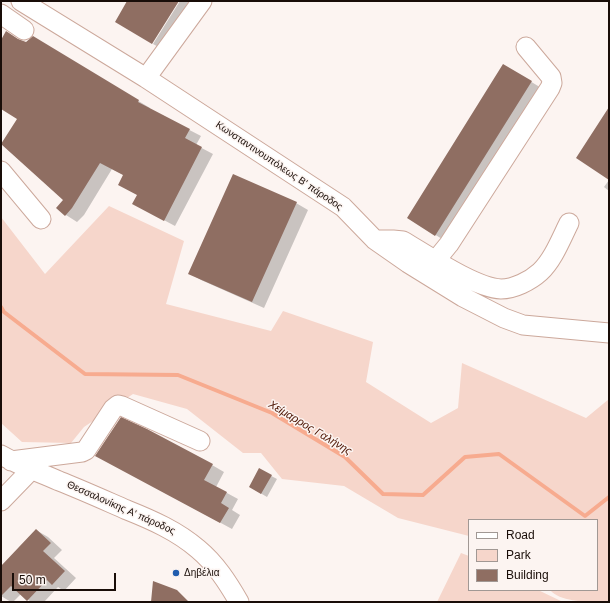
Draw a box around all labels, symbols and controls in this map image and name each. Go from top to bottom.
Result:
street label: Κωνσταντινουπόλεως Β' πάροδος [213,119,345,213]
water label: Χείμαρρος Γαλήνης [266,398,354,458]
street label: Θεσσαλονίκης Α' πάροδος [65,479,177,537]
legend [468,519,598,591]
text: Road [506,528,535,542]
text: Park [506,548,531,562]
scale bar [14,565,118,591]
place label: Δηβέλια [184,567,219,579]
marker: Δηβέλια [171,568,181,578]
text: Building [506,568,549,582]
text: 50 m [19,573,46,587]

